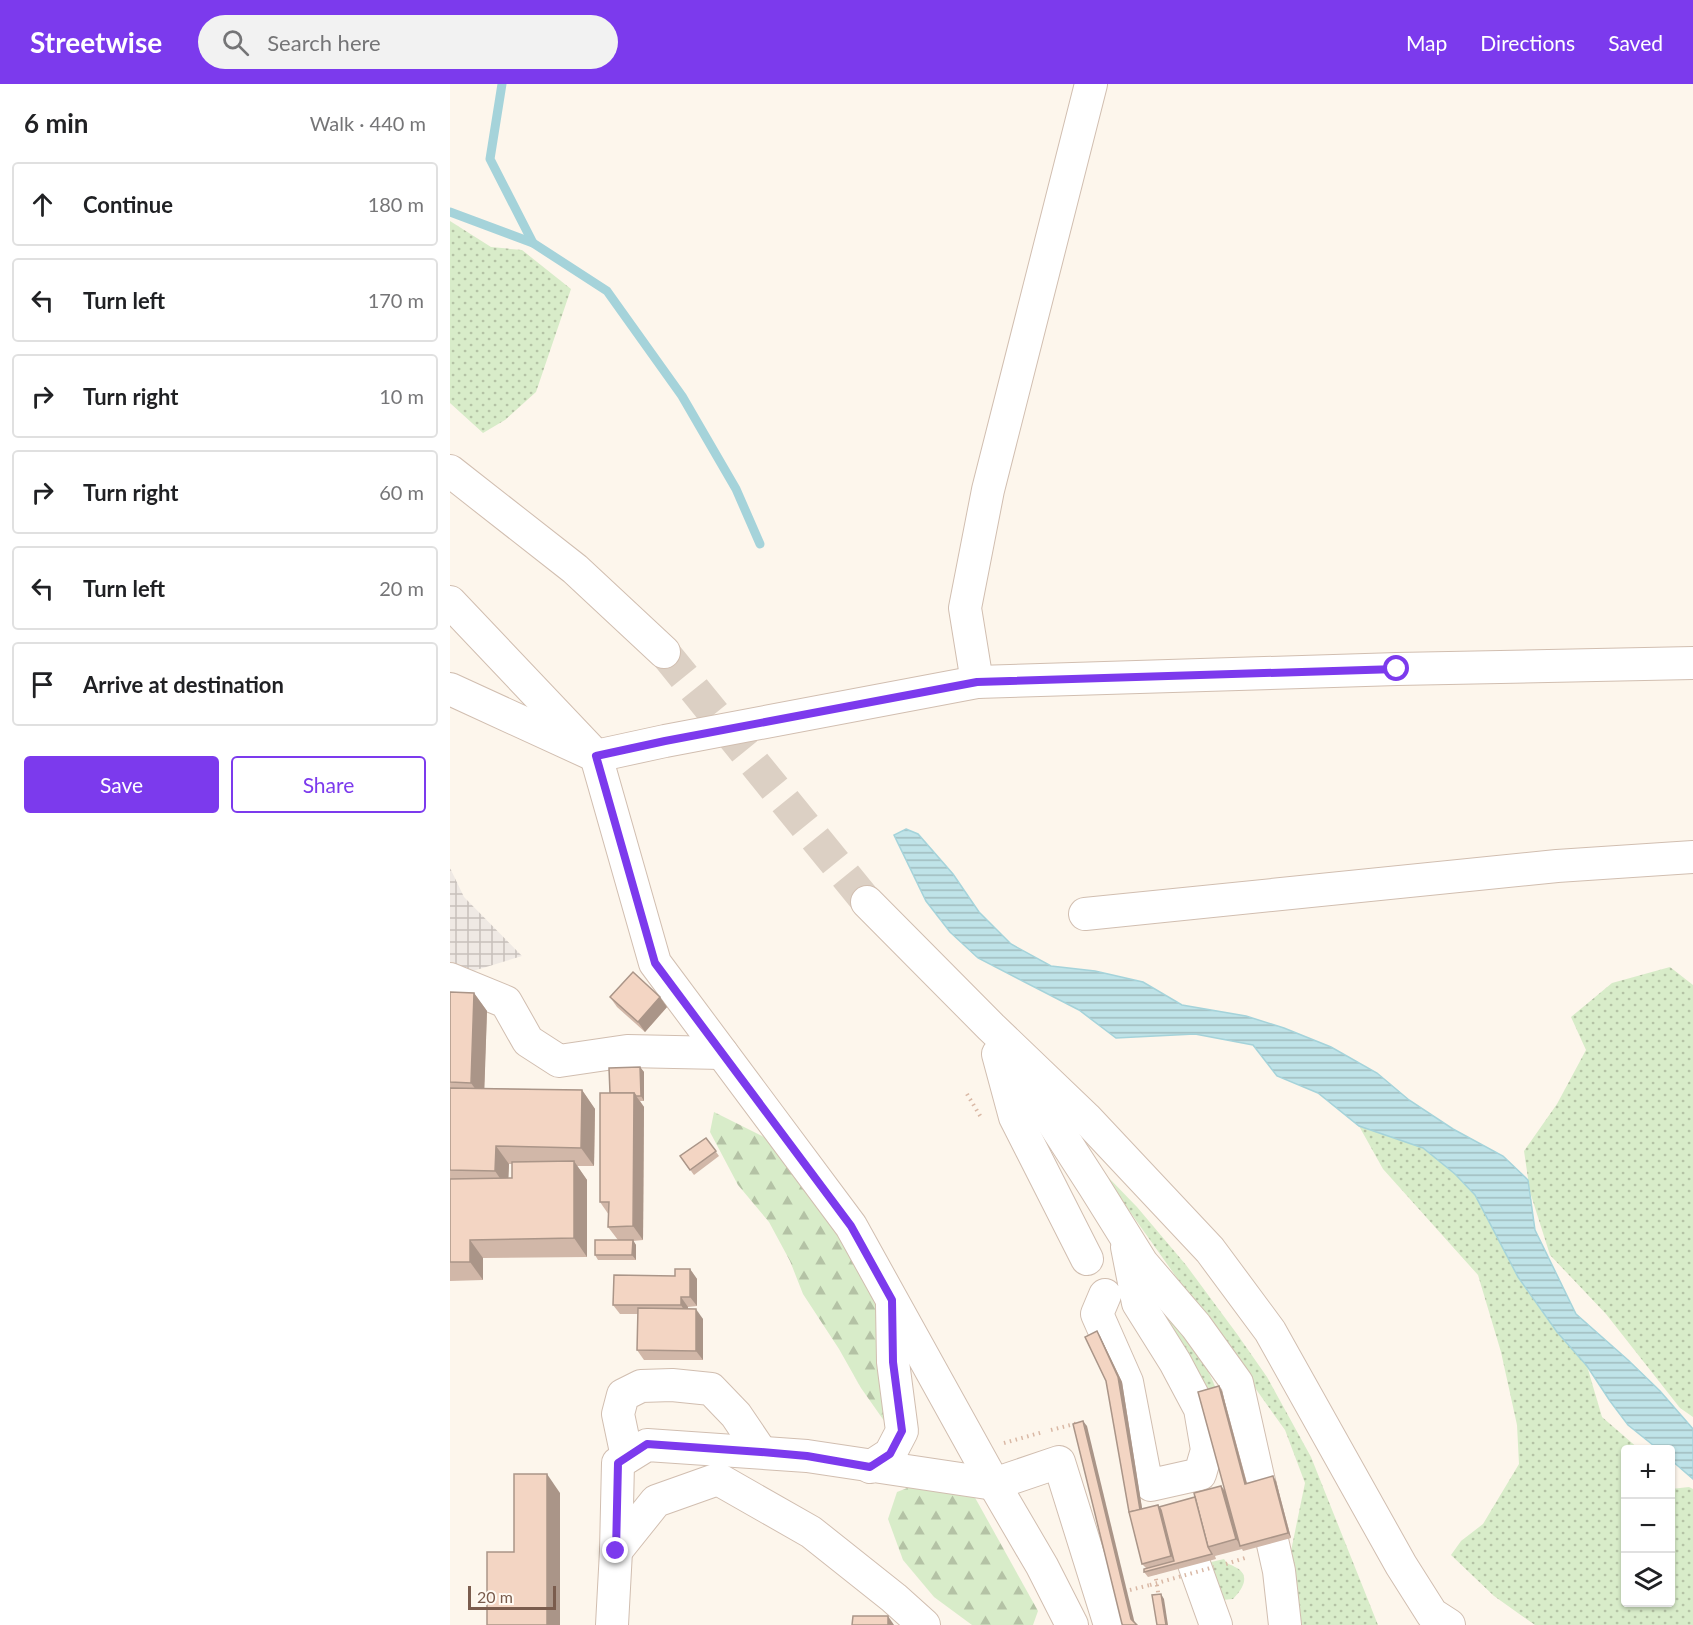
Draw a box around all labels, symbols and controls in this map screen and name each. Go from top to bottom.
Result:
search box [198,15,618,69]
text: Streetwise [30,25,162,59]
icon: search [219,26,252,59]
text: Search here [267,29,381,56]
text: Map [1406,30,1447,55]
text: Directions [1480,30,1575,55]
text: Saved [1608,30,1663,55]
text: 6 min [24,107,88,139]
text: Walk · 440 m [310,111,426,135]
icon: ahead [26,188,59,221]
text: Continue [83,191,173,218]
text: 180 m [368,192,424,216]
icon: left [26,284,59,317]
text: Turn left [83,287,165,314]
text: 170 m [368,288,424,312]
icon: right [26,380,59,413]
text: Turn right [83,383,178,410]
text: 10 m [379,384,424,408]
icon: right [26,476,59,509]
text: Turn right [83,479,178,506]
text: 60 m [379,480,424,504]
icon: left [26,572,59,605]
text: Turn left [83,575,165,602]
text: 20 m [379,576,424,600]
route start [1383,655,1409,681]
icon: arrive [26,668,59,701]
text: Arrive at destination [83,671,284,698]
button: Save [24,756,219,813]
button: Share [231,756,426,813]
map controls [1621,1445,1675,1607]
button: + [1621,1445,1675,1499]
button: − [1621,1499,1675,1553]
route end [602,1537,628,1563]
button: layers [1621,1553,1675,1607]
scale bar [468,1583,556,1610]
text: 20 m [477,1587,513,1606]

